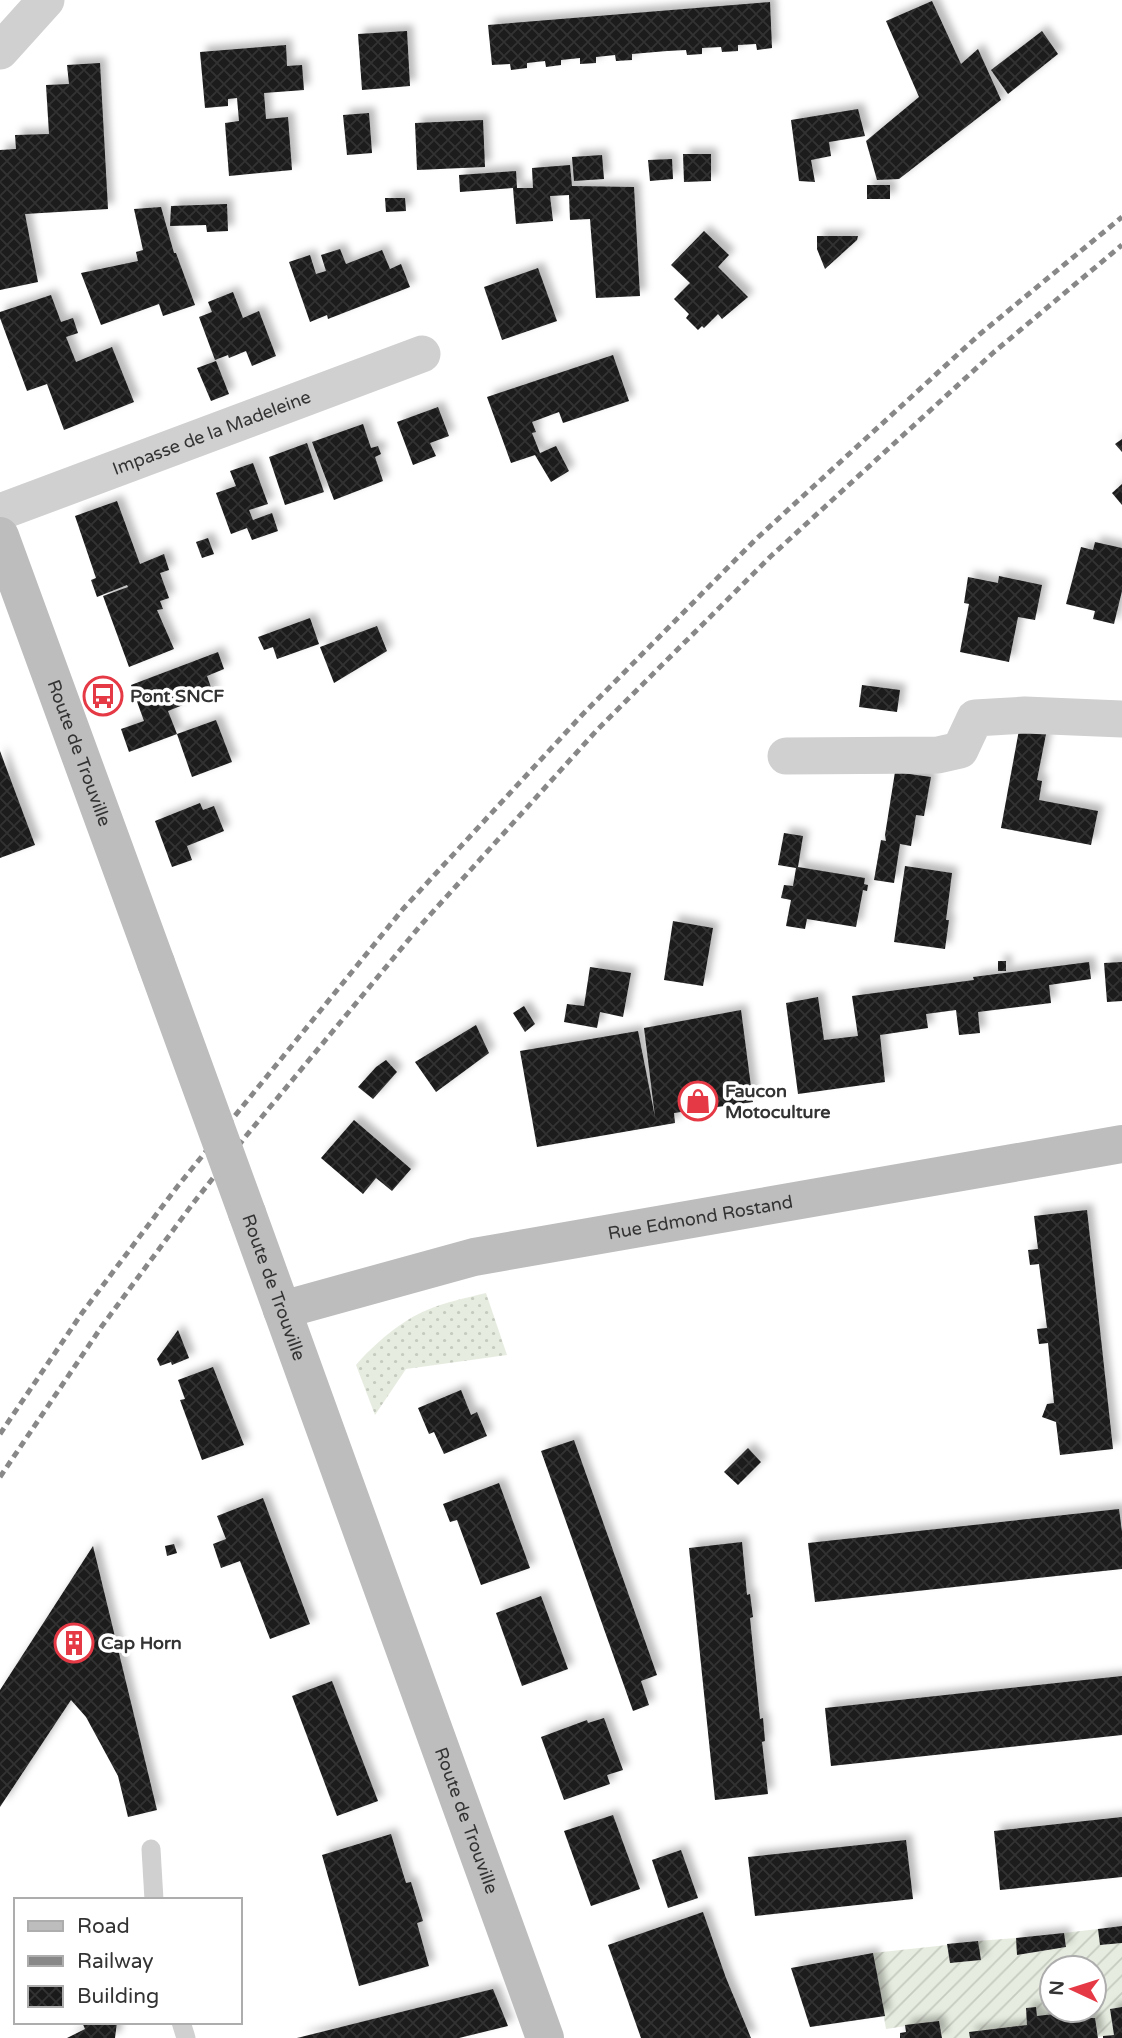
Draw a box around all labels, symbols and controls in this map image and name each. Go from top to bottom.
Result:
street label: Impasse de la Madeleine [109,386,314,480]
bus stop icon: Pont SNCF [82,675,124,717]
street label: Route de Trouville [42,677,116,829]
place label: Pont SNCF [130,685,224,707]
shop icon: Faucon Motoculture [677,1080,719,1122]
place label: Faucon Motoculture [725,1080,830,1123]
street label: Rue Edmond Rostand [606,1191,795,1244]
street label: Route de Trouville [237,1211,310,1364]
building icon: Cap Horn [53,1622,95,1664]
place label: Cap Horn [101,1632,182,1654]
street label: Route de Trouville [430,1744,503,1897]
legend [14,1898,242,2024]
text: Road [77,1914,130,1939]
text: Railway [77,1949,154,1974]
north arrow [1038,1954,1108,2024]
text: N [1046,1980,1069,1996]
text: Building [77,1984,159,2009]

